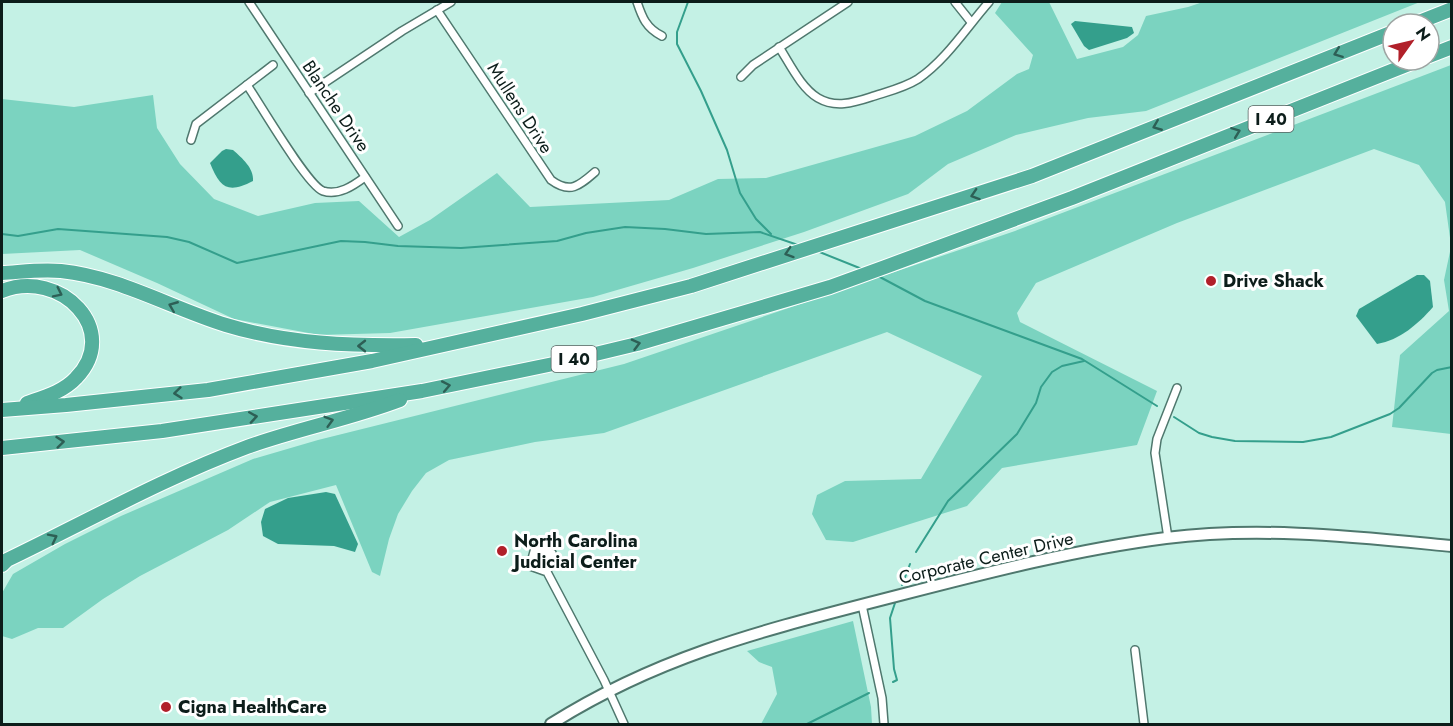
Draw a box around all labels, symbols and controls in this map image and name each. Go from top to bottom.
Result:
north arrow [1381,12,1441,72]
text: N [1410,22,1436,46]
one-way arrow [1334,46,1345,58]
street label: Blanche Drive [296,55,376,157]
street label: Mullens Drive [481,57,559,159]
road number: I 40 [1248,106,1294,132]
one-way arrow [1153,118,1163,131]
one-way arrow [1231,127,1241,140]
one-way arrow [970,187,981,200]
one-way arrow [784,246,795,258]
place label: Drive Shack [1223,268,1325,294]
marker: Drive Shack [1204,274,1218,288]
one-way arrow [51,285,62,297]
one-way arrow [168,301,179,313]
one-way arrow [631,338,641,351]
one-way arrow [358,340,367,352]
road number: I 40 [552,346,596,372]
one-way arrow [440,380,450,393]
one-way arrow [173,386,182,399]
one-way arrow [248,411,258,423]
one-way arrow [323,416,334,428]
one-way arrow [55,436,64,449]
street label: Corporate Center Drive [896,525,1076,591]
place label: North Carolina Judicial Center [511,528,638,575]
one-way arrow [47,533,58,545]
marker: North Carolina Judicial Center [495,544,509,558]
place label: Cigna HealthCare [178,694,327,720]
marker: Cigna HealthCare [159,700,173,714]

